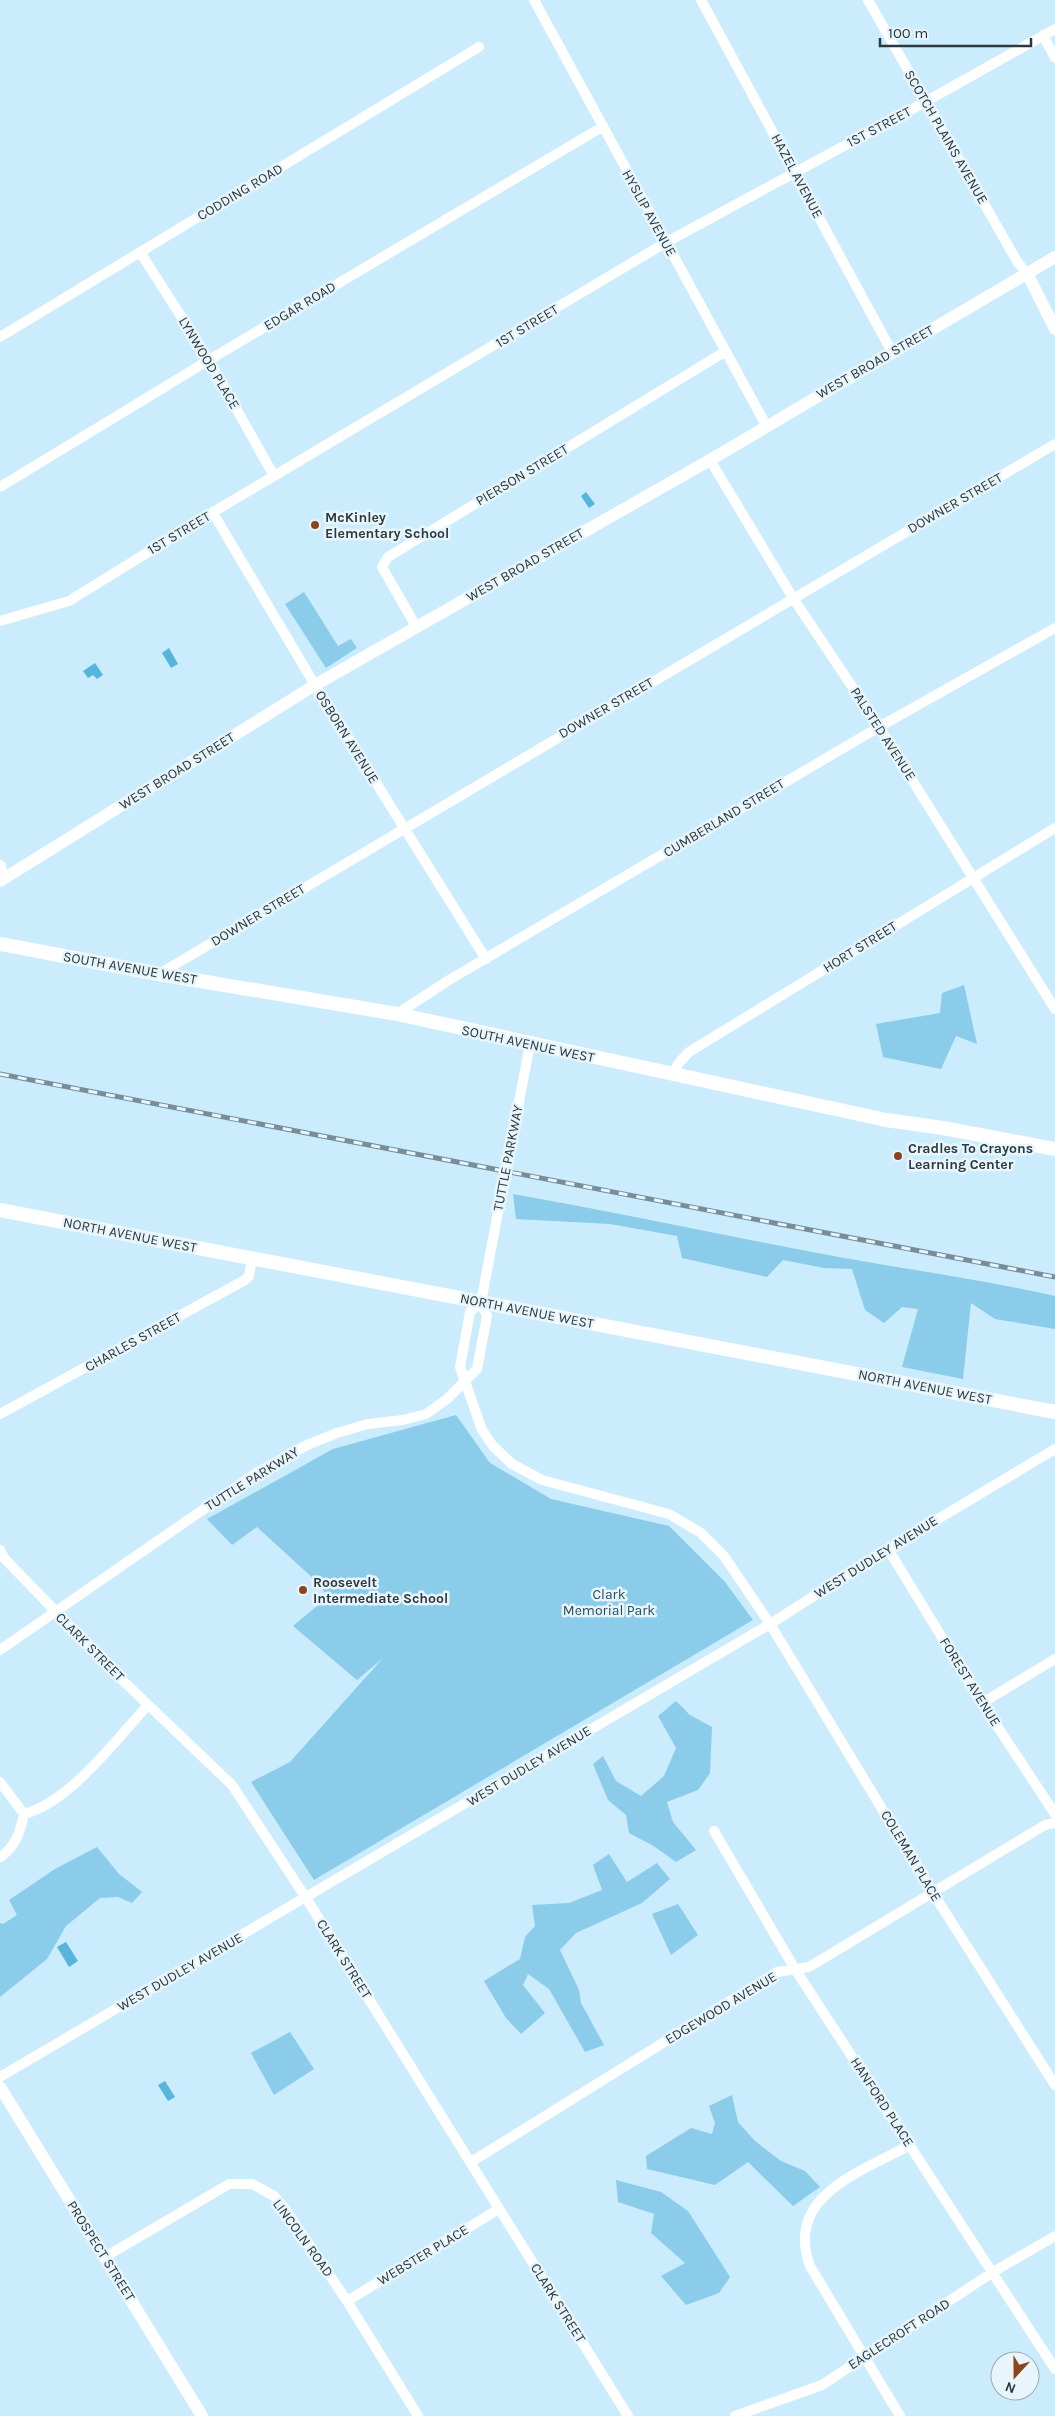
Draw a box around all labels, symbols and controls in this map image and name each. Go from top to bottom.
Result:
scale bar [880,15,1031,47]
text: 100 m [888,24,928,42]
street label: SCOTCH PLAINS AVENUE [901,67,991,207]
street label: 1ST STREET [844,103,914,151]
street label: HAZEL AVENUE [768,131,826,221]
street label: CODDING ROAD [194,160,286,224]
street label: HYSLIP AVENUE [618,167,680,259]
street label: EDGAR ROAD [261,278,339,334]
street label: 1ST STREET [493,301,561,351]
street label: LYNWOOD PLACE [175,314,243,412]
street label: WEST BROAD STREET [813,321,937,403]
street label: PIERSON STREET [472,441,572,509]
street label: DOWNER STREET [904,469,1006,537]
street label: 1ST STREET [145,508,213,558]
place label: McKinley Elementary School [325,509,449,542]
marker: McKinley Elementary School [309,519,321,531]
street label: WEST BROAD STREET [463,524,587,606]
street label: DOWNER STREET [555,674,657,742]
street label: PALSTED AVENUE [847,684,919,784]
street label: OSBORN AVENUE [312,687,382,787]
street label: WEST BROAD STREET [116,729,238,813]
street label: CUMBERLAND STREET [660,775,788,861]
street label: DOWNER STREET [208,880,308,950]
street label: HORT STREET [820,918,900,976]
street label: SOUTH AVENUE WEST [62,948,198,988]
street label: SOUTH AVENUE WEST [460,1022,596,1066]
street label: TUTTLE PARKWAY [489,1103,527,1212]
place label: Cradles To Crayons Learning Center [908,1140,1033,1173]
marker: Cradles To Crayons Learning Center [892,1150,904,1162]
street label: NORTH AVENUE WEST [62,1214,198,1256]
street label: NORTH AVENUE WEST [459,1290,595,1332]
street label: CHARLES STREET [82,1308,184,1376]
street label: NORTH AVENUE WEST [857,1366,993,1408]
street label: TUTTLE PARKWAY [202,1443,302,1515]
street label: WEST DUDLEY AVENUE [811,1512,941,1602]
place label: Roosevelt Intermediate School [313,1574,448,1607]
marker: Roosevelt Intermediate School [297,1584,309,1596]
park label: Clark Memorial Park [563,1586,655,1619]
street label: CLARK STREET [52,1609,128,1685]
street label: FOREST AVENUE [936,1634,1004,1730]
street label: WEST DUDLEY AVENUE [464,1722,594,1810]
street label: COLEMAN PLACE [877,1807,945,1905]
street label: CLARK STREET [313,1916,375,2002]
street label: WEST DUDLEY AVENUE [114,1929,246,2015]
street label: EDGEWOOD AVENUE [662,1968,780,2048]
street label: HANFORD PLACE [847,2054,917,2150]
street label: LINCOLN ROAD [269,2196,337,2280]
street label: PROSPECT STREET [63,2198,139,2304]
street label: WEBSTER PLACE [374,2221,472,2289]
street label: CLARK STREET [527,2260,589,2346]
street label: EAGLECROFT ROAD [845,2295,953,2373]
north arrow [990,2351,1040,2401]
text: N [1003,2378,1018,2397]

